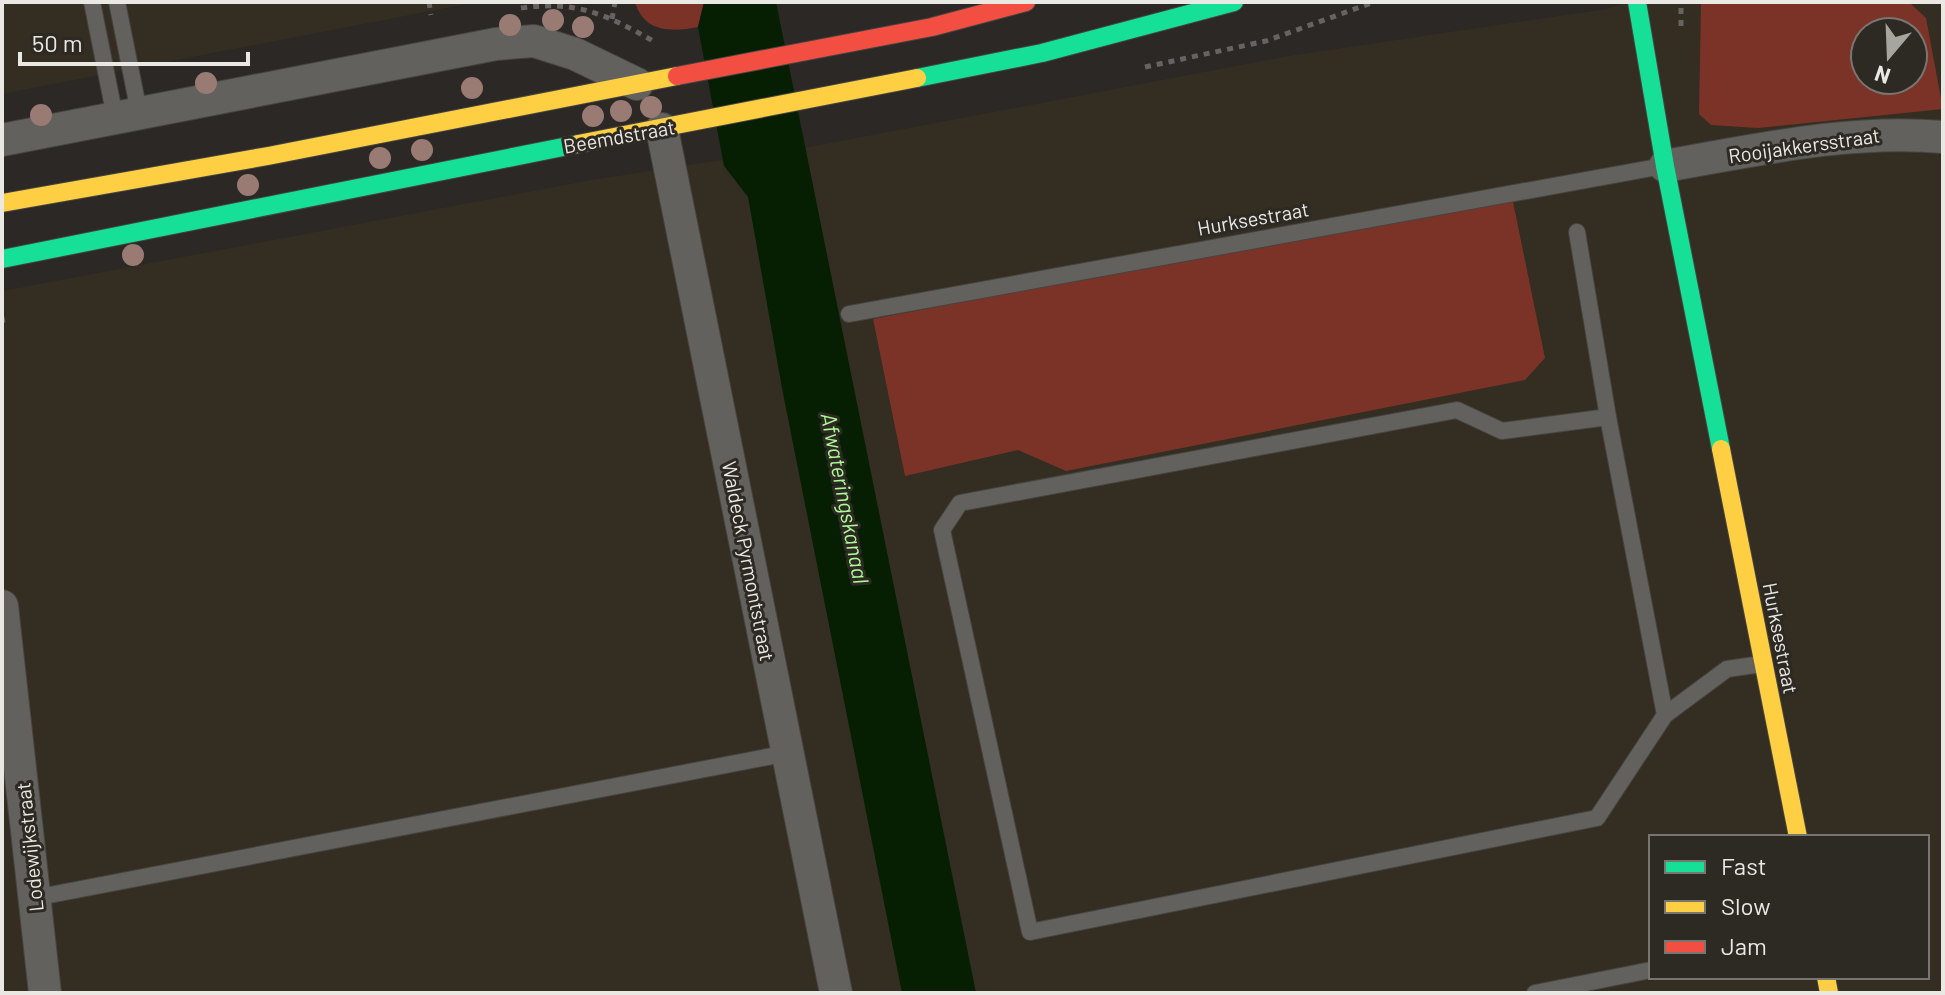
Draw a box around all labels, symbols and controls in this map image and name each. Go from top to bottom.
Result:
scale bar [20,16,248,66]
north arrow [1849,16,1929,96]
text: 50 m [32,28,83,57]
text: N [1871,61,1893,91]
street label: Beemdstraat [561,114,677,158]
street label: Rooijakkersstraat [1727,122,1881,168]
street label: Hurksestraat [1195,196,1311,240]
water label: Afwateringskanaal [817,410,875,586]
street label: Waldeck Pyrmontstraat [718,459,780,663]
street label: Hurksestraat [1758,580,1804,696]
street label: Lodewijkstraat [10,781,48,913]
legend [1649,835,1929,979]
text: Fast [1721,851,1766,880]
text: Slow [1721,891,1770,920]
text: Jam [1721,931,1767,960]

